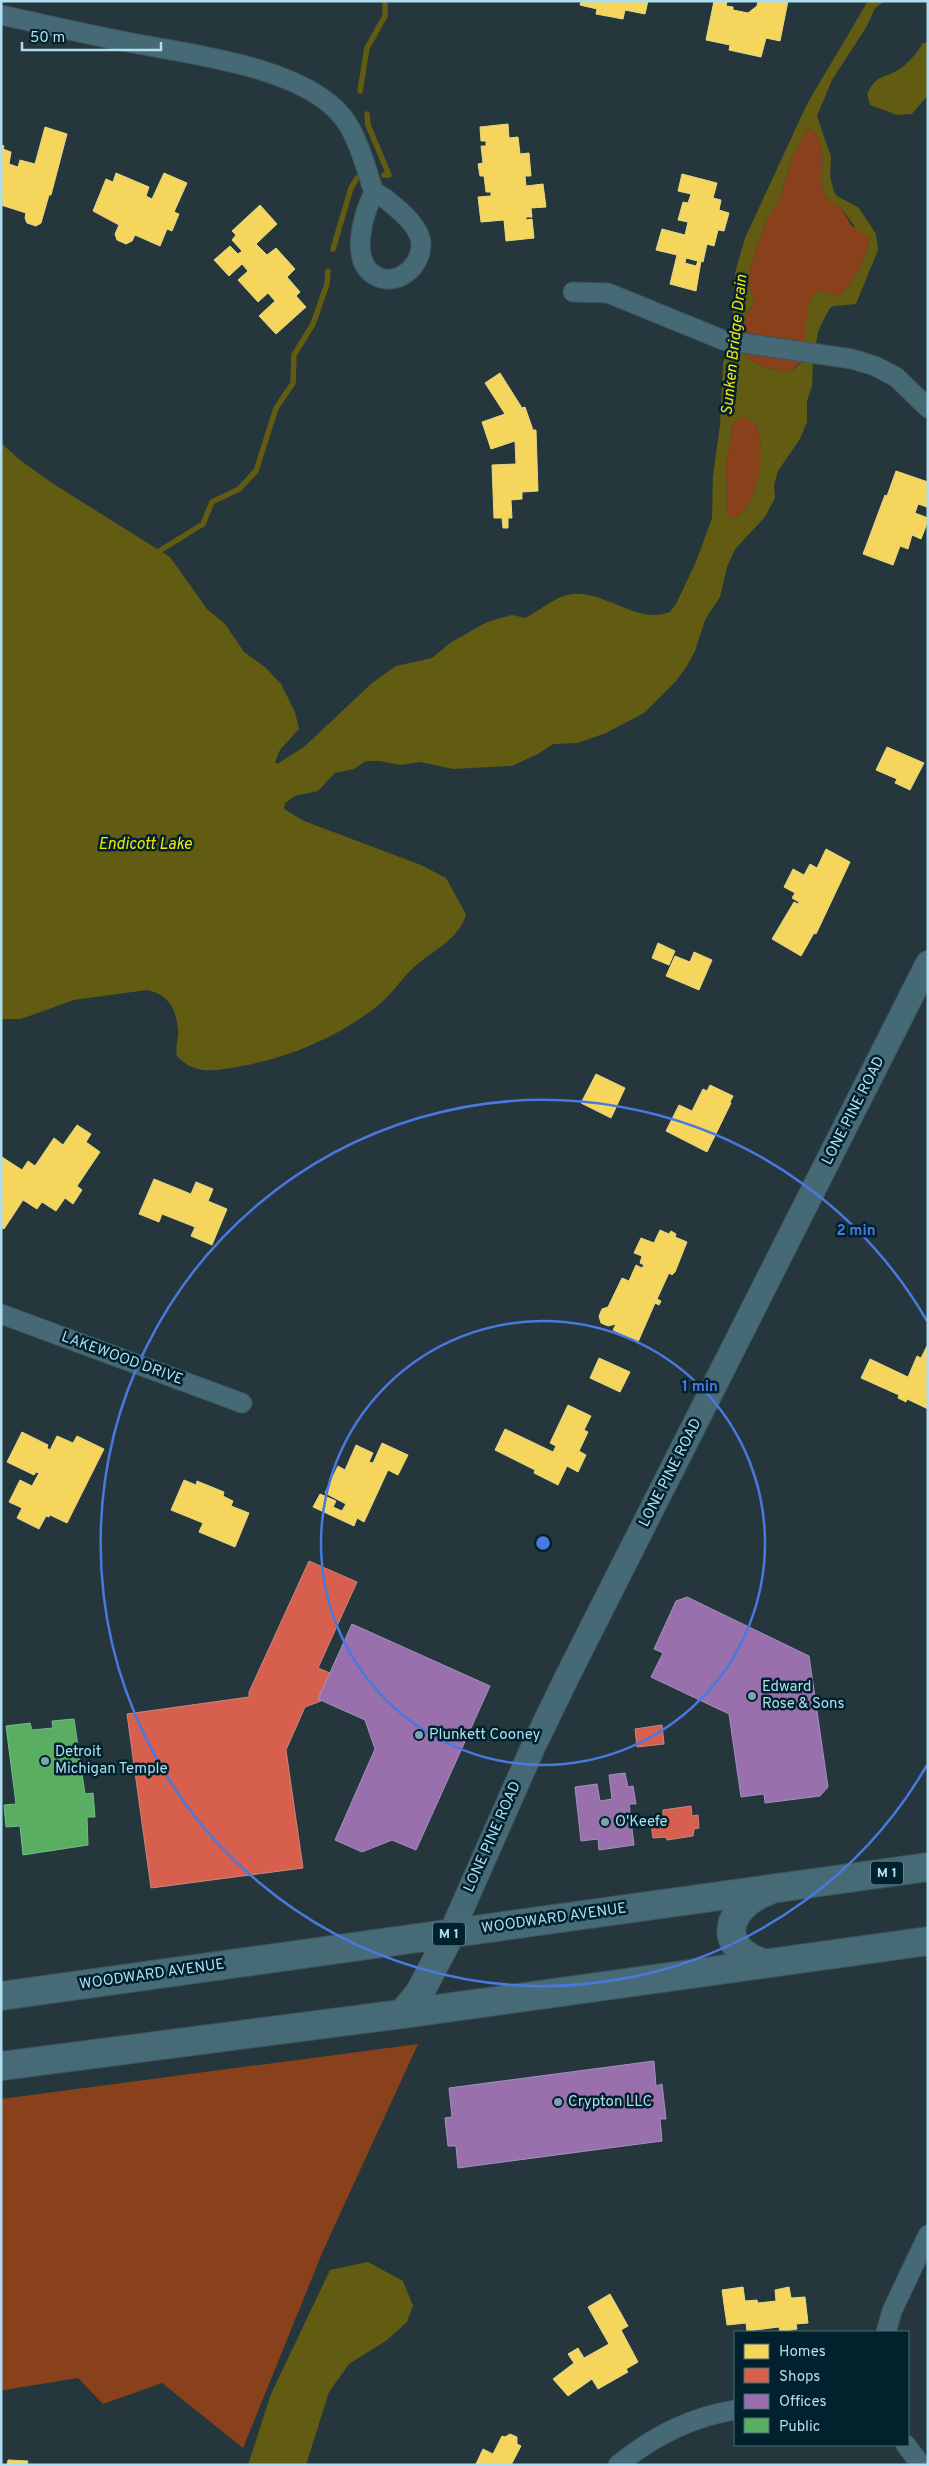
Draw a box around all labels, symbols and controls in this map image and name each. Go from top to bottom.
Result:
scale bar [22,20,161,52]
text: 50 m [30,29,65,48]
water label: Sunken Bridge Drain [718,273,752,416]
water label: Endicott Lake [98,835,192,855]
street label: LONE PINE ROAD [818,1053,890,1169]
text: 2 min [836,1222,876,1241]
street label: LAKEWOOD DRIVE [58,1328,186,1390]
text: 1 min [682,1378,718,1397]
street label: LONE PINE ROAD [635,1415,707,1531]
centre of rings [534,1534,552,1552]
place label: Edward Rose & Sons [762,1678,844,1714]
marker: Edward Rose & Sons [746,1690,758,1702]
place label: Plunkett Cooney [429,1726,541,1745]
marker: Plunkett Cooney [413,1729,425,1741]
place label: Detroit Michigan Temple [55,1743,168,1779]
marker: Detroit Michigan Temple [39,1755,51,1767]
street label: LONE PINE ROAD [460,1779,526,1895]
place label: O'Keefe [615,1813,668,1832]
marker: O'Keefe [599,1816,611,1828]
road number: M 1 [871,1862,903,1885]
street label: WOODWARD AVENUE [480,1899,628,1939]
road number: M 1 [433,1922,465,1946]
street label: WOODWARD AVENUE [78,1955,226,1995]
place label: Crypton LLC [568,2093,652,2112]
marker: Crypton LLC [552,2096,564,2108]
legend [734,2331,909,2446]
text: Homes [779,2343,826,2362]
text: Shops [779,2368,820,2387]
text: Offices [779,2393,826,2412]
text: Public [779,2418,820,2437]

